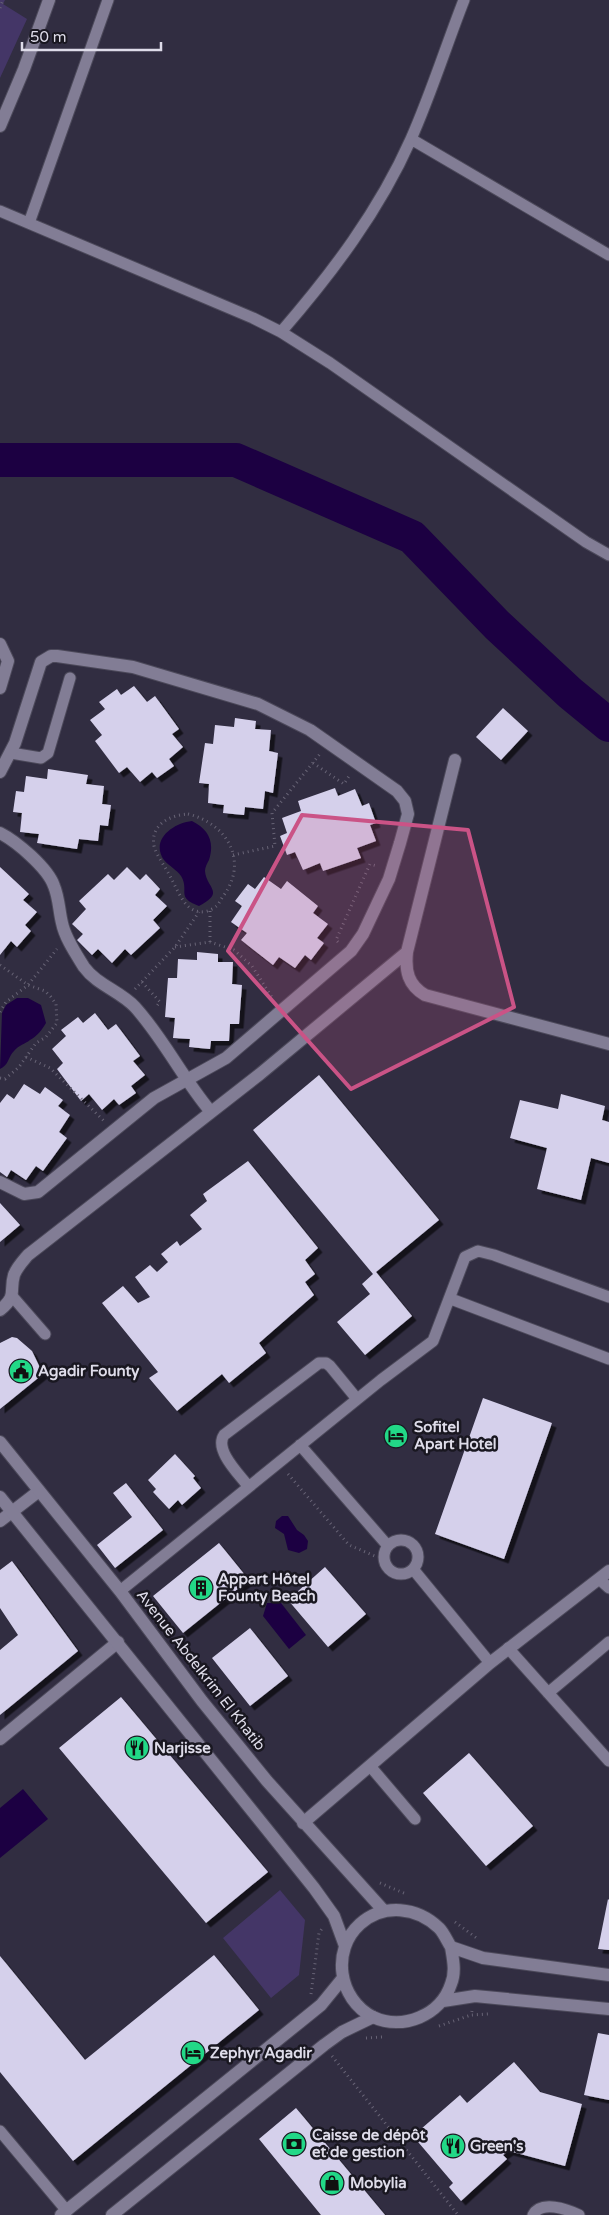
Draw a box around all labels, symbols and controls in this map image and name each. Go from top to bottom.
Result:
scale bar [22,20,161,52]
text: 50 m [30,28,67,46]
public building icon: Agadir Founty [8,1358,34,1384]
place label: Agadir Founty [38,1362,139,1381]
place label: Sofitel Apart Hotel [414,1418,496,1454]
hotel icon: Sofitel Apart Hotel [383,1423,409,1449]
place label: Appart Hôtel Founty Beach [218,1570,316,1606]
building icon: Appart Hôtel Founty Beach [188,1575,214,1601]
street label: Avenue Abdelkrim El Khatib [133,1586,269,1754]
restaurant icon: Narjisse [124,1735,150,1761]
place label: Narjisse [154,1739,211,1758]
hotel icon: Zephyr Agadir [180,2040,206,2066]
place label: Zephyr Agadir [210,2044,312,2063]
place label: Caisse de dépôt et de gestion [312,2126,426,2162]
bank icon: Caisse de dépôt et de gestion [281,2131,307,2157]
restaurant icon: Green's [440,2133,466,2159]
place label: Green's [470,2137,524,2155]
shop icon: Mobylia [319,2170,345,2196]
place label: Mobylia [350,2174,407,2193]

